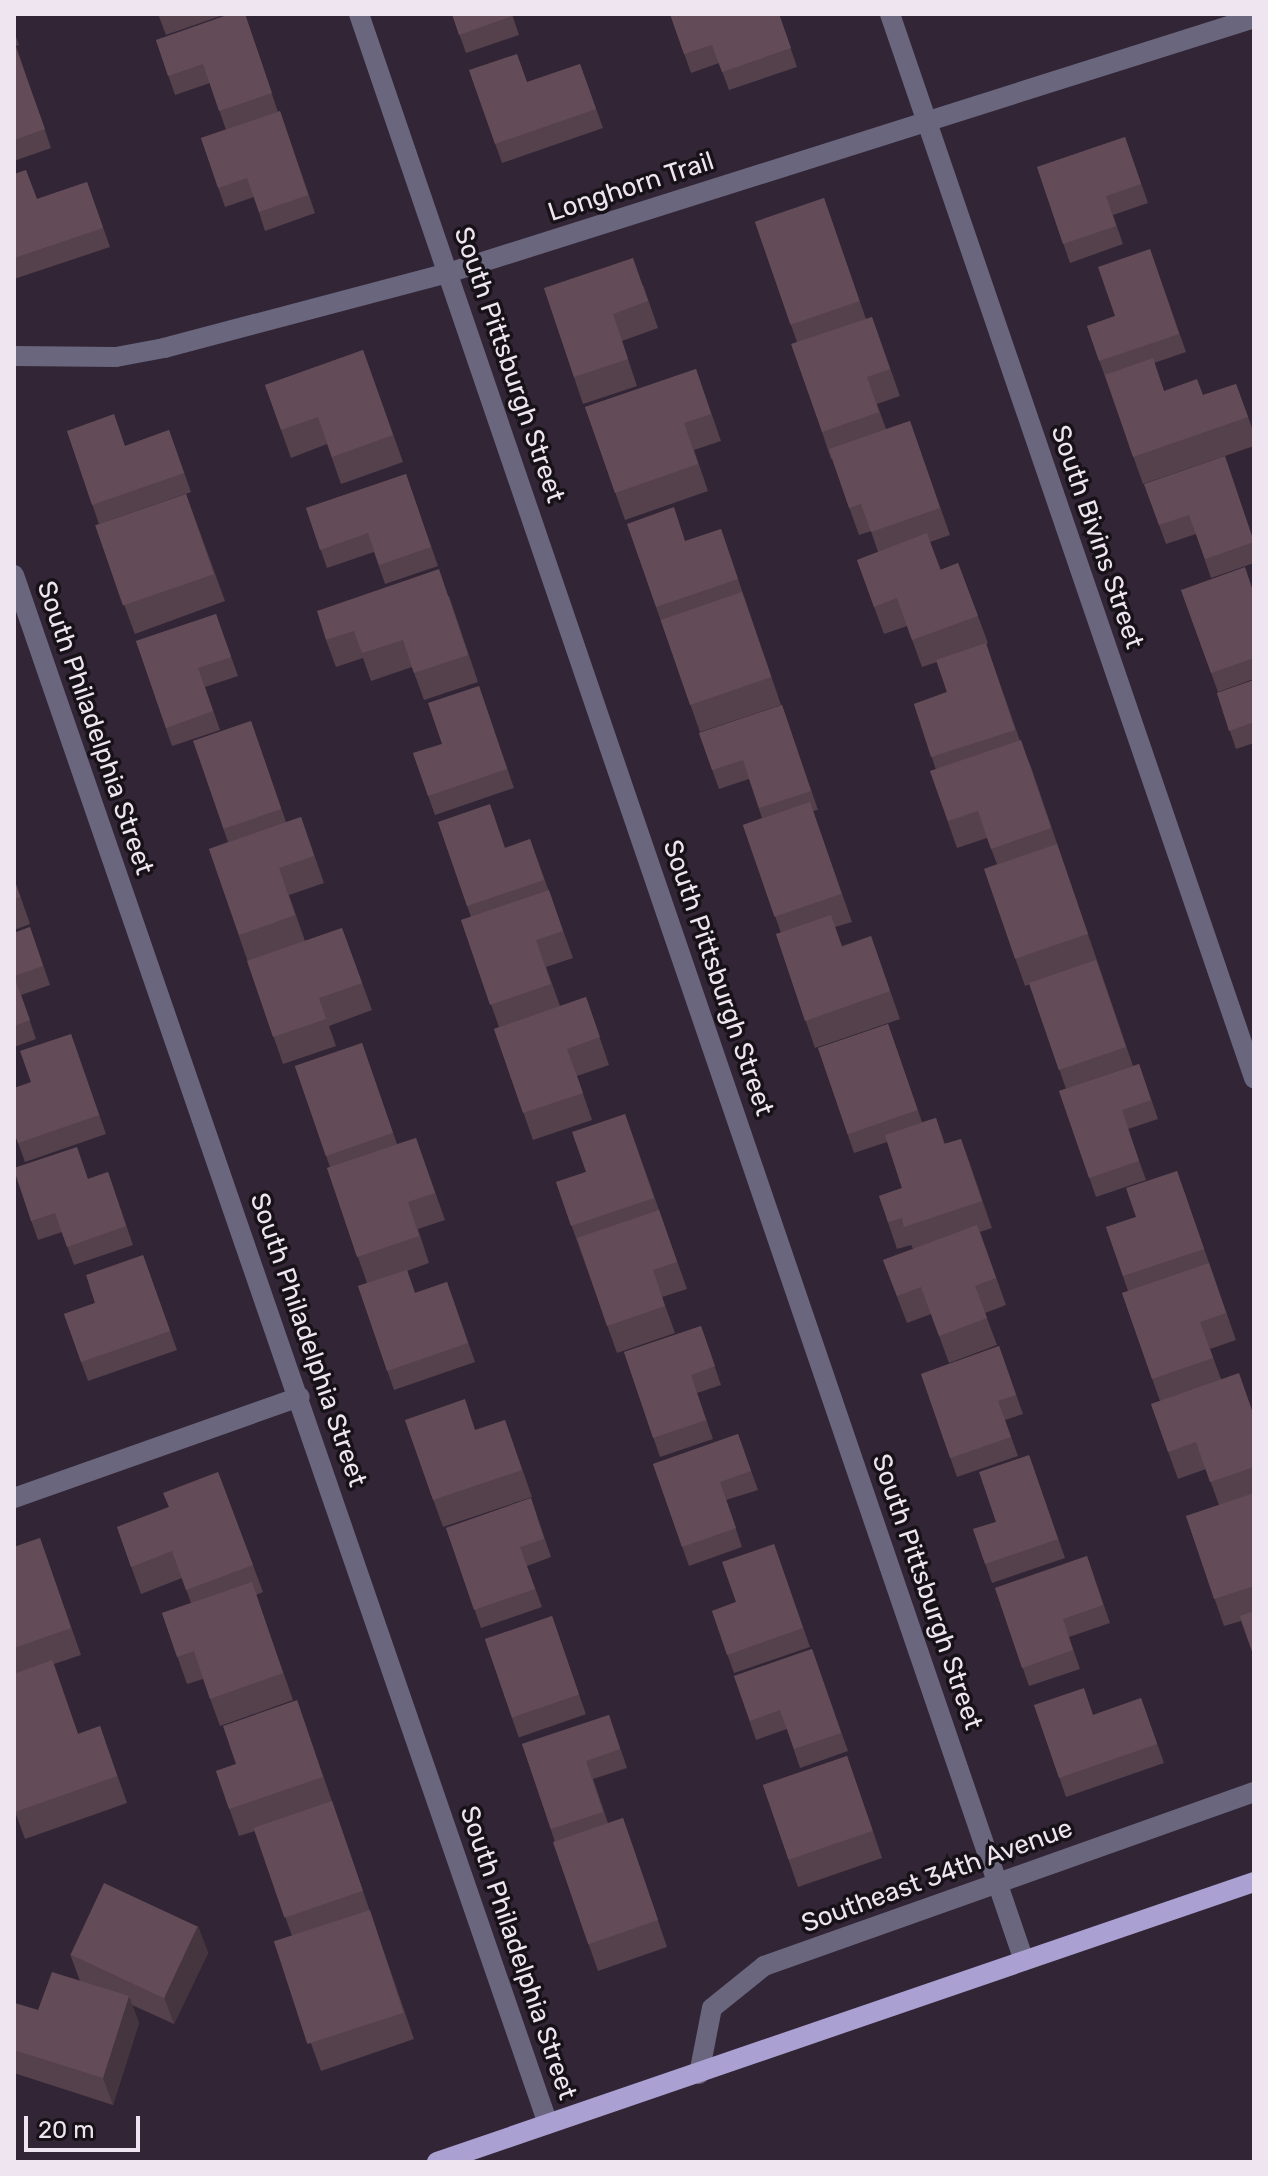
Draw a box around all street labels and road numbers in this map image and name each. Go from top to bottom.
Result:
street label: Longhorn Trail [544,145,718,229]
street label: South Pittsburgh Street [447,223,571,507]
street label: South Bivins Street [1044,421,1150,653]
street label: South Philadelphia Street [30,577,160,879]
street label: South Pittsburgh Street [656,836,780,1120]
street label: South Philadelphia Street [243,1189,373,1491]
street label: South Pittsburgh Street [865,1450,989,1734]
street label: South Philadelphia Street [453,1802,583,2104]
street label: Southeast 34th Avenue [797,1812,1077,1940]

